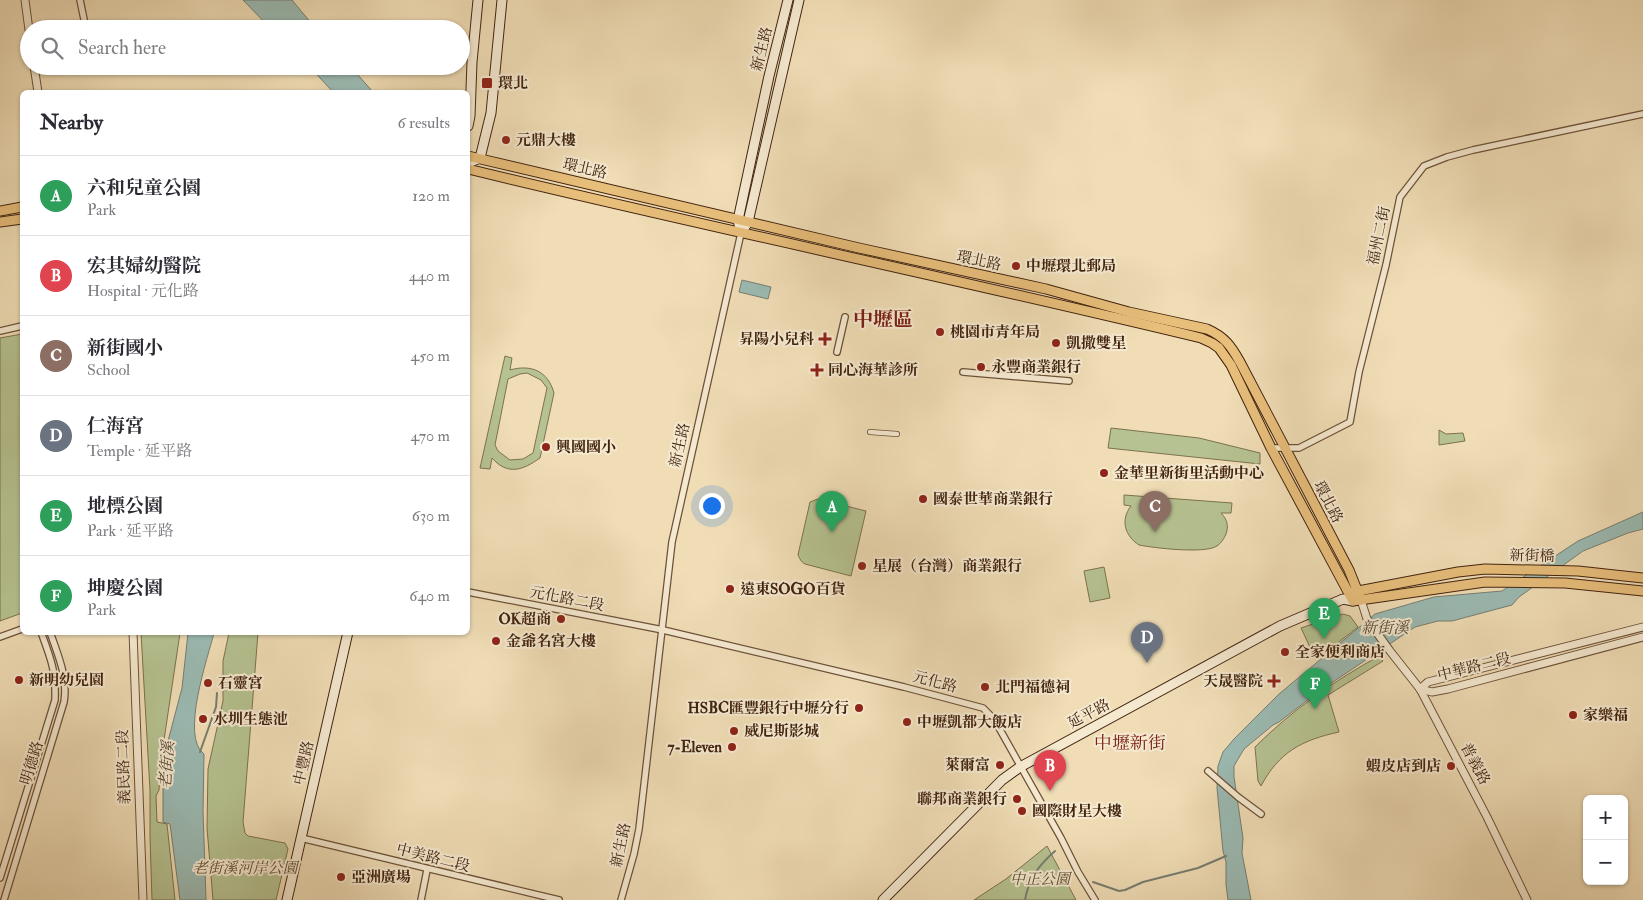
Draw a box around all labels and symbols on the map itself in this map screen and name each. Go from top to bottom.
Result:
street label: 新生路 [747,25,777,73]
place label: 環北 [498,74,528,93]
marker: 環北 [480,76,494,90]
place label: 元鼎大樓 [516,131,576,150]
marker: 元鼎大樓 [500,134,512,146]
street label: 環北路 [561,155,609,183]
street label: 福州二街 [1363,205,1395,267]
street label: 環北路 [955,247,1003,275]
place label: 中壢環北郵局 [1026,257,1116,276]
marker: 中壢環北郵局 [1010,260,1022,272]
district label: 中壢區 [853,307,913,332]
place label: 桃園市青年局 [950,323,1040,342]
marker: 桃園市青年局 [934,326,946,338]
place label: 昇陽小兒科 [739,330,814,349]
marker: 昇陽小兒科 [818,332,832,346]
place label: 凱撒雙星 [1066,334,1126,353]
marker: 凱撒雙星 [1050,337,1062,349]
place label: 永豐商業銀行 [991,358,1081,377]
place label: 同心海華診所 [828,361,918,380]
marker: 永豐商業銀行 [975,361,987,373]
marker: 同心海華診所 [810,363,824,377]
street label: 新生路 [666,421,694,469]
place label: 興國國小 [556,438,616,457]
marker: 興國國小 [540,441,552,453]
place label: 金華里新街里活動中心 [1114,464,1264,483]
marker: 金華里新街里活動中心 [1098,467,1110,479]
street label: 環北路 [1309,478,1347,526]
place label: 國泰世華商業銀行 [933,490,1053,509]
pin: A [816,491,848,532]
pin: C [1139,491,1171,532]
your location [699,493,725,519]
marker: 國泰世華商業銀行 [917,493,929,505]
street label: 新街橋 [1509,546,1555,566]
place label: 星展（台灣）商業銀行 [872,557,1022,576]
marker: 星展（台灣）商業銀行 [856,560,868,572]
place label: 遠東SOGO百貨 [740,580,845,599]
street label: 元化路二段 [528,583,606,615]
marker: 遠東SOGO百貨 [724,583,736,595]
pin: E [1308,598,1340,639]
place label: OK超商 [498,610,551,629]
marker: OK超商 [555,613,567,625]
water label: 新街溪 [1361,618,1411,638]
pin: D [1131,622,1163,663]
place label: 金爺名宮大樓 [506,632,596,651]
marker: 金爺名宮大樓 [490,635,502,647]
place label: 全家便利商店 [1295,643,1385,662]
marker: 全家便利商店 [1279,646,1291,658]
street label: 中華路二段 [1435,649,1513,685]
street label: 元化路 [911,667,959,697]
pin: F [1299,668,1331,709]
place label: 新明幼兒園 [29,671,104,690]
place label: 天晟醫院 [1203,672,1263,691]
marker: 新明幼兒園 [13,674,25,686]
place label: 石靈宮 [218,674,263,693]
marker: 天晟醫院 [1267,674,1281,688]
marker: 石靈宮 [202,677,214,689]
place label: 北門福德祠 [995,678,1070,697]
marker: 北門福德祠 [979,681,991,693]
street label: 延平路 [1065,695,1113,733]
place label: HSBC匯豐銀行中壢分行 [688,699,849,718]
marker: HSBC匯豐銀行中壢分行 [853,702,865,714]
place label: 家樂福 [1583,706,1628,725]
marker: 家樂福 [1567,709,1579,721]
place label: 水圳生態池 [213,710,288,729]
marker: 水圳生態池 [197,713,209,725]
place label: 中壢凱都大飯店 [917,713,1022,732]
marker: 中壢凱都大飯店 [901,716,913,728]
place label: 威尼斯影城 [744,722,819,741]
marker: 威尼斯影城 [728,725,740,737]
street label: 義民路二段 [113,729,135,805]
district label: 中壢新街 [1094,732,1166,755]
water label: 老街溪 [155,738,179,790]
place label: 7-Eleven [668,738,722,757]
street label: 明德路 [16,739,48,787]
street label: 中豐路 [290,739,318,787]
street label: 普義路 [1456,740,1494,788]
marker: 7-Eleven [726,741,738,753]
pin: B [1034,750,1066,791]
place label: 萊爾富 [945,756,990,775]
place label: 蝦皮店到店 [1366,757,1441,776]
marker: 萊爾富 [994,759,1006,771]
marker: 蝦皮店到店 [1445,760,1457,772]
place label: 聯邦商業銀行 [917,790,1007,809]
marker: 聯邦商業銀行 [1011,793,1023,805]
place label: 國際財星大樓 [1032,802,1122,821]
marker: 國際財星大樓 [1016,805,1028,817]
street label: 新生路 [607,821,635,869]
street label: 中美路二段 [394,840,472,876]
park label: 老街溪河岸公園 [192,859,299,878]
place label: 亞洲廣場 [351,868,411,887]
park label: 中正公園 [1010,870,1072,889]
marker: 亞洲廣場 [335,871,347,883]

